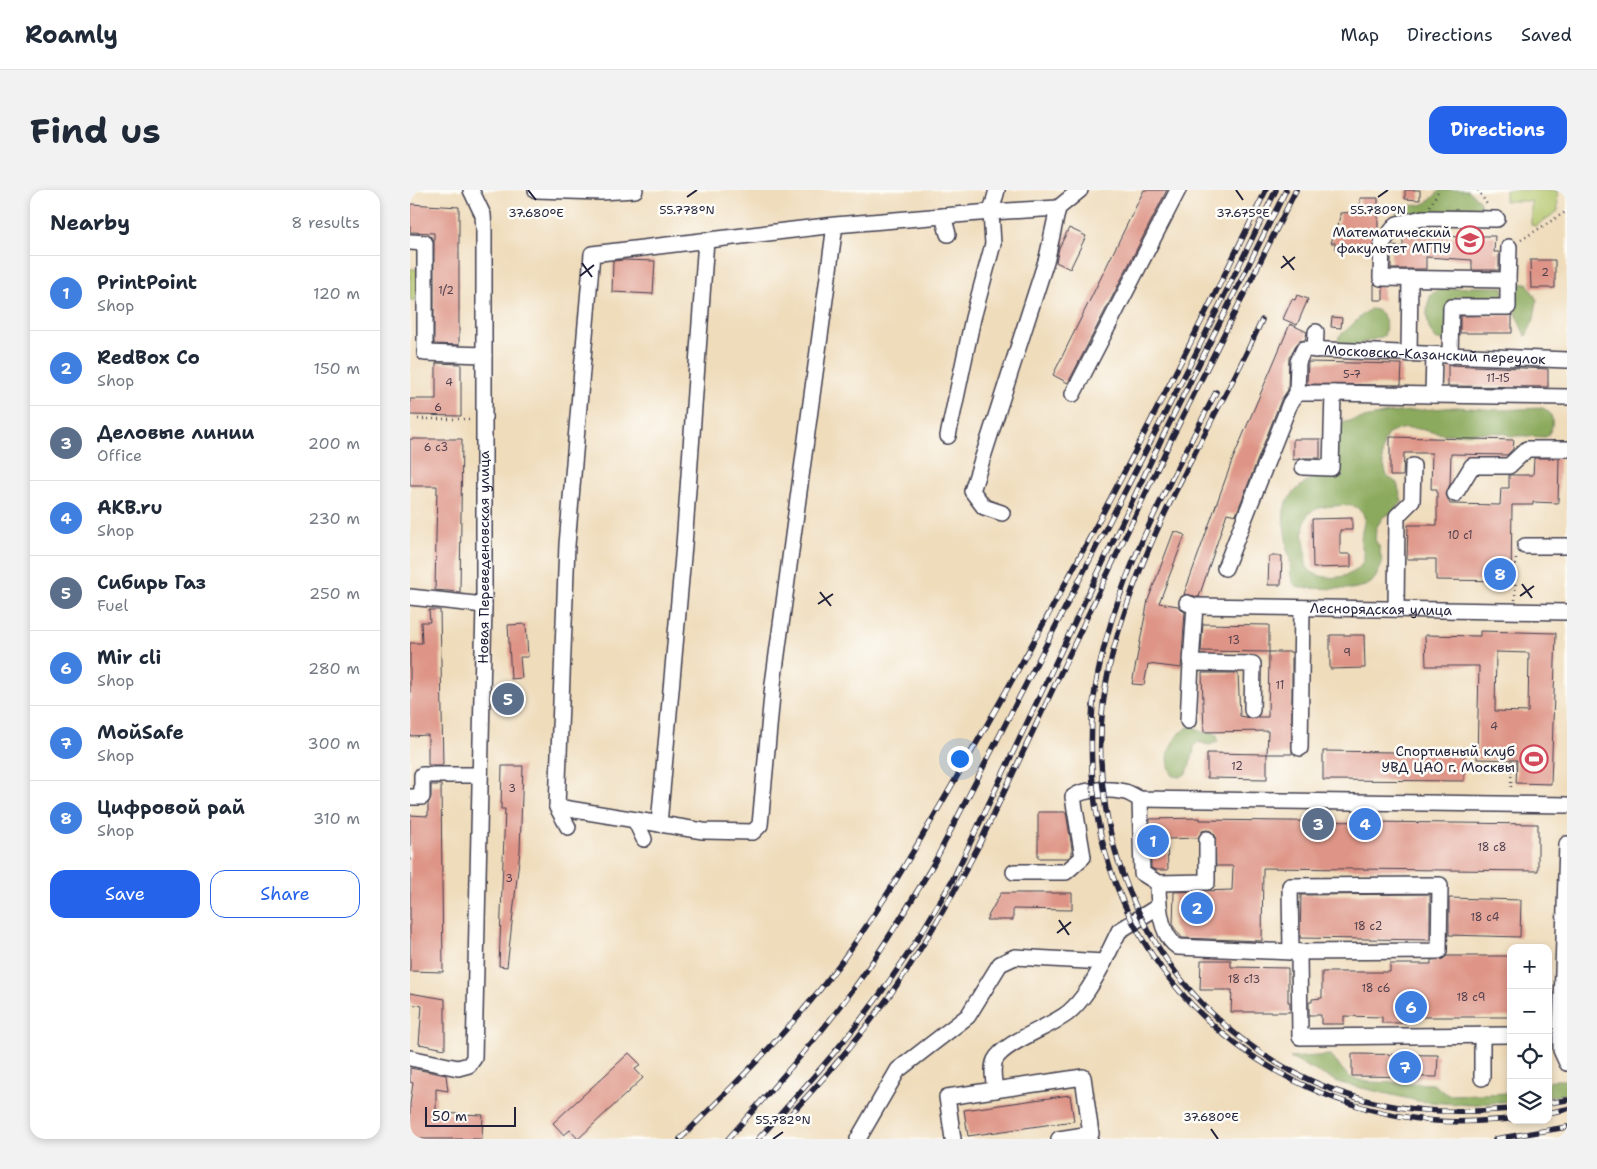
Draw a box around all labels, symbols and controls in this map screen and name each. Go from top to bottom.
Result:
text: Roamly [25,19,118,51]
text: Map [1341,23,1379,47]
text: Directions [1407,23,1493,47]
text: Saved [1521,23,1572,47]
button: Directions [1429,106,1567,154]
text: Find us [30,107,161,154]
text: 55.778°N [659,202,715,218]
text: 55.780°N [1350,202,1406,218]
text: 37.680°E [508,205,564,221]
text: 37.675°E [1216,205,1270,221]
text: Nearby [50,209,130,237]
text: 8 results [291,212,360,233]
place label: Математический факультет МГПУ [1332,223,1451,257]
school or university icon: Математический факультет МГПУ [1455,225,1485,255]
house number: 2 [1541,265,1549,280]
text: PrintPoint [97,270,197,295]
text: 1 [62,283,70,304]
text: 120 m [313,283,360,304]
house number: 1/2 [438,283,454,298]
text: Shop [97,295,134,316]
street label: Московско-Казанский переулок [1324,341,1547,368]
text: RedBox Co [97,345,200,370]
text: 2 [60,358,72,379]
text: 150 m [313,358,360,379]
house number: 5-7 [1343,367,1361,382]
text: Shop [97,370,134,391]
house number: 11-15 [1486,371,1510,386]
house number: 4 [445,375,453,390]
house number: 6 [434,400,442,415]
text: Деловые линии [97,420,254,445]
text: 3 [60,433,72,454]
text: 200 m [308,433,360,454]
house number: 6 с3 [424,440,448,455]
text: Office [97,445,142,466]
street label: Новая Переведеновская улица [474,450,493,664]
text: AKB.ru [97,495,163,520]
text: 4 [60,508,72,529]
text: 230 m [308,508,360,529]
text: Shop [97,520,134,541]
house number: 10 с1 [1447,528,1473,543]
pin: 8 [1484,555,1516,593]
text: Сибирь Газ [97,570,206,595]
text: 5 [61,583,71,604]
text: 250 m [309,583,360,604]
text: Fuel [97,595,128,616]
street label: Леснорядская улица [1310,599,1453,619]
house number: 13 [1228,633,1240,648]
text: Mir cli [97,645,161,670]
house number: 9 [1343,645,1351,660]
text: 6 [60,658,72,679]
text: 280 m [308,658,360,679]
text: Shop [97,670,134,691]
house number: 11 [1276,678,1284,693]
pin: 5 [492,680,524,718]
house number: 4 [1490,719,1498,734]
text: МойSafe [97,720,184,745]
text: 7 [60,733,72,754]
text: 300 m [308,733,360,754]
place label: Спортивный клуб УВД ЦАО г. Москвы [1382,742,1515,776]
sports icon: Спортивный клуб УВД ЦАО г. Москвы [1519,744,1549,774]
text: Shop [97,745,134,766]
your location [947,746,973,772]
house number: 12 [1231,759,1243,774]
house number: 3 [508,781,516,796]
text: Цифровой рай [97,795,245,820]
pin: 3 [1302,805,1334,843]
pin: 4 [1349,805,1381,843]
text: 8 [60,808,72,829]
text: 310 m [313,808,360,829]
text: Shop [97,820,134,841]
pin: 1 [1137,822,1169,860]
house number: 18 с8 [1477,840,1507,855]
button: Save [50,870,200,918]
button: Share [210,870,360,918]
house number: 3 [505,871,513,886]
pin: 2 [1181,889,1213,927]
house number: 18 с4 [1470,910,1500,925]
house number: 18 с2 [1354,919,1382,934]
map controls [1507,944,1552,1124]
button: + [1507,944,1552,989]
house number: 18 с13 [1228,972,1260,987]
house number: 18 с6 [1361,981,1391,996]
pin: 6 [1395,988,1427,1026]
button: − [1507,989,1552,1034]
house number: 18 с9 [1456,990,1486,1005]
button: locate [1507,1034,1552,1079]
pin: 7 [1389,1048,1421,1086]
button: layers [1507,1079,1552,1124]
scale bar [425,1104,516,1127]
text: 50 m [432,1107,467,1125]
text: 37.680°E [1183,1109,1239,1125]
text: 55.782°N [755,1112,811,1128]

